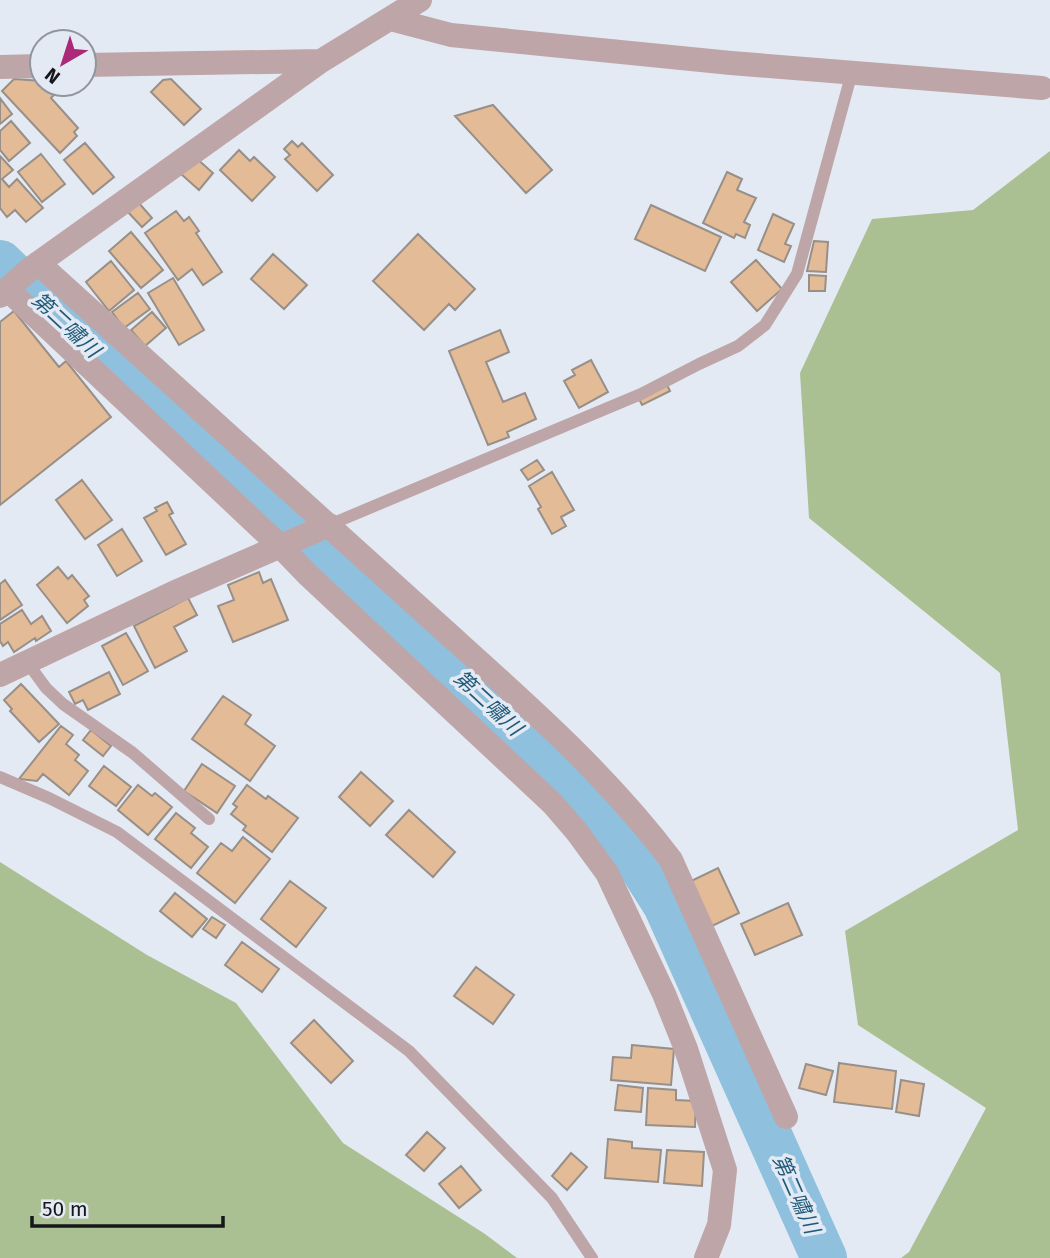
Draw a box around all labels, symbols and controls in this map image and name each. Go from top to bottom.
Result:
north arrow [28,28,98,98]
text: N [40,63,65,89]
water label: 第二嘯川 [26,287,107,365]
water label: 第二嘯川 [448,665,529,743]
water label: 第二嘯川 [767,1150,826,1239]
scale bar [32,1184,222,1228]
text: 50 m [42,1196,88,1222]

